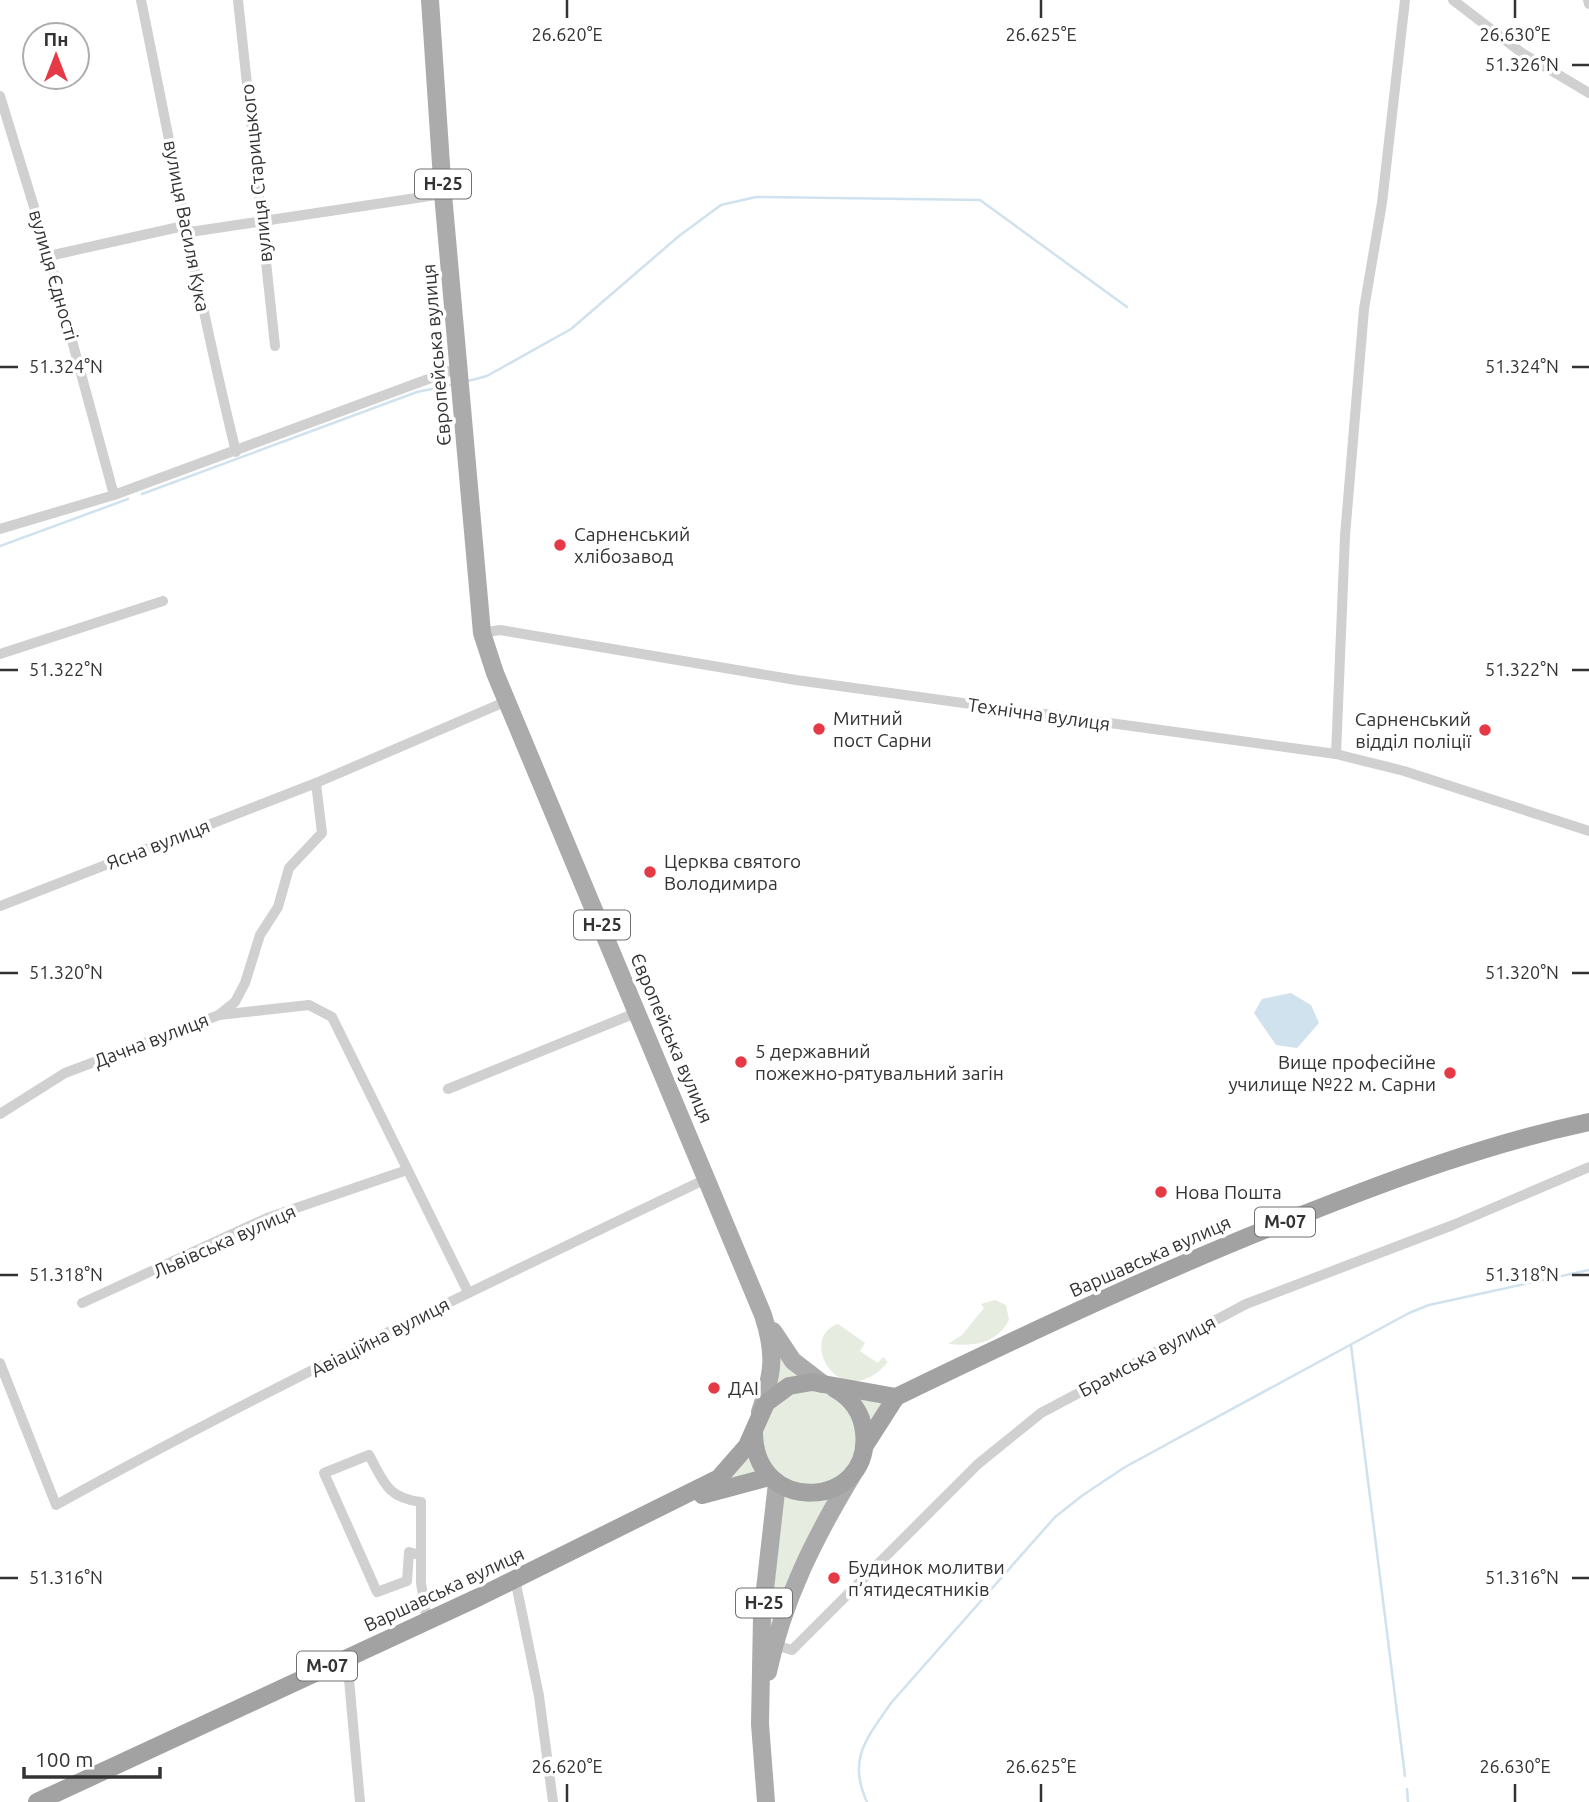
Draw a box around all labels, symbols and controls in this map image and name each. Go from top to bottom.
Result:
north arrow [21,21,91,91]
text: 26.620°E [531,24,603,44]
text: 26.625°E [1005,24,1077,44]
text: 26.630°E [1479,24,1551,44]
text: Пн [44,28,68,50]
text: 51.326°N [1485,54,1559,74]
street label: вулиця Старицького [236,83,276,263]
street label: вулиця Василя Кука [160,138,214,314]
road number: Н-25 [415,169,471,198]
street label: вулиця Єдності [25,207,83,343]
street label: Європейська вулиця [417,263,455,447]
text: 51.324°N [29,356,103,376]
text: 51.324°N [1485,356,1559,376]
place label: Сарненський хлібозавод [574,523,690,567]
marker: Сарненський хлібозавод [552,537,568,553]
text: 51.322°N [29,659,103,679]
text: 51.322°N [1485,659,1559,679]
street label: Технічна вулиця [966,693,1112,735]
place label: Митний пост Сарни [833,707,932,751]
place label: Сарненський відділ поліції [1355,708,1471,752]
marker: Митний пост Сарни [811,721,827,737]
marker: Сарненський відділ поліції [1477,722,1493,738]
street label: Ясна вулиця [103,814,213,874]
place label: Церква святого Володимира [664,850,801,894]
marker: Церква святого Володимира [642,864,658,880]
road number: Н-25 [574,910,630,940]
street label: Європейська вулиця [626,950,718,1126]
text: 51.320°N [29,962,103,982]
text: 51.320°N [1485,962,1559,982]
street label: Дачна вулиця [91,1008,211,1072]
place label: 5 державний пожежно-рятувальний загін [755,1040,1004,1084]
place label: Вище професійне училище №22 м. Сарни [1228,1051,1436,1095]
marker: 5 державний пожежно-рятувальний загін [733,1054,749,1070]
marker: Вище професійне училище №22 м. Сарни [1442,1065,1458,1081]
place label: Нова Пошта [1175,1181,1282,1203]
marker: Нова Пошта [1153,1184,1169,1200]
street label: Львівська вулиця [149,1200,299,1282]
road number: М-07 [1255,1208,1315,1237]
street label: Варшавська вулиця [1066,1211,1234,1301]
text: 51.318°N [29,1264,103,1284]
text: 51.318°N [1485,1264,1559,1284]
street label: Авіаційна вулиця [307,1293,453,1381]
street label: Брамська вулиця [1075,1311,1219,1401]
place label: ДАІ [728,1377,759,1399]
marker: ДАІ [706,1380,722,1396]
street label: Варшавська вулиця [360,1542,528,1636]
place label: Будинок молитви п’ятидесятників [848,1556,1005,1600]
text: 51.316°N [29,1567,103,1587]
text: 51.316°N [1485,1567,1559,1587]
marker: Будинок молитви п’ятидесятників [826,1570,842,1586]
road number: Н-25 [736,1588,792,1618]
road number: М-07 [297,1652,357,1680]
scale bar [24,1736,161,1780]
text: 100 m [35,1747,93,1771]
text: 26.620°E [531,1756,603,1776]
text: 26.625°E [1005,1756,1077,1776]
text: 26.630°E [1479,1756,1551,1776]

